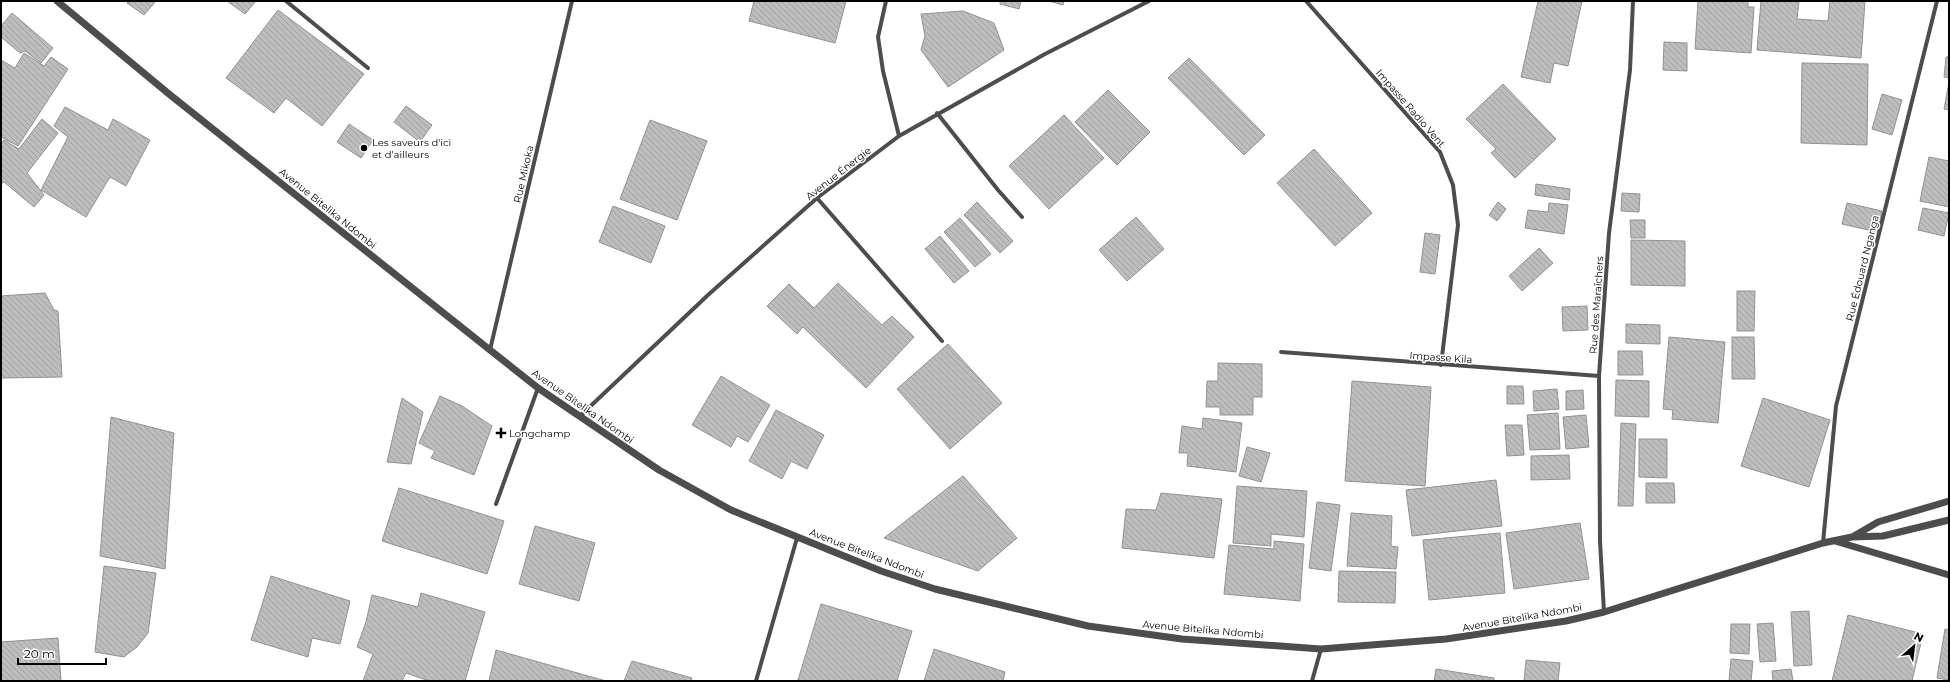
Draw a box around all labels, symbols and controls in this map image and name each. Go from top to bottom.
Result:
street label: Impasse Radio Vent [1373,67,1448,150]
place label: Les saveurs d'ici et d'ailleurs [372,136,451,161]
marker: Les saveurs d'ici et d'ailleurs [359,143,369,153]
street label: Rue Mikoka [511,144,536,204]
street label: Avenue Énergie [803,144,874,203]
street label: Avenue Bitelika Ndombi [276,165,379,252]
street label: Rue Édouard Nganga [1843,214,1882,322]
street label: Rue des Maraîchers [1587,256,1606,354]
street label: Impasse Kila [1409,349,1473,366]
street label: Avenue Bitelika Ndombi [529,366,636,447]
place label: Longchamp [509,427,571,440]
marker: Longchamp [496,428,506,438]
street label: Avenue Bitelika Ndombi [808,526,926,581]
street label: Avenue Bitelika Ndombi [1461,601,1583,634]
street label: Avenue Bitelika Ndombi [1142,618,1264,641]
north arrow [1894,626,1934,666]
text: N [1911,629,1926,645]
scale bar [18,640,106,666]
text: 20 m [24,646,55,661]

